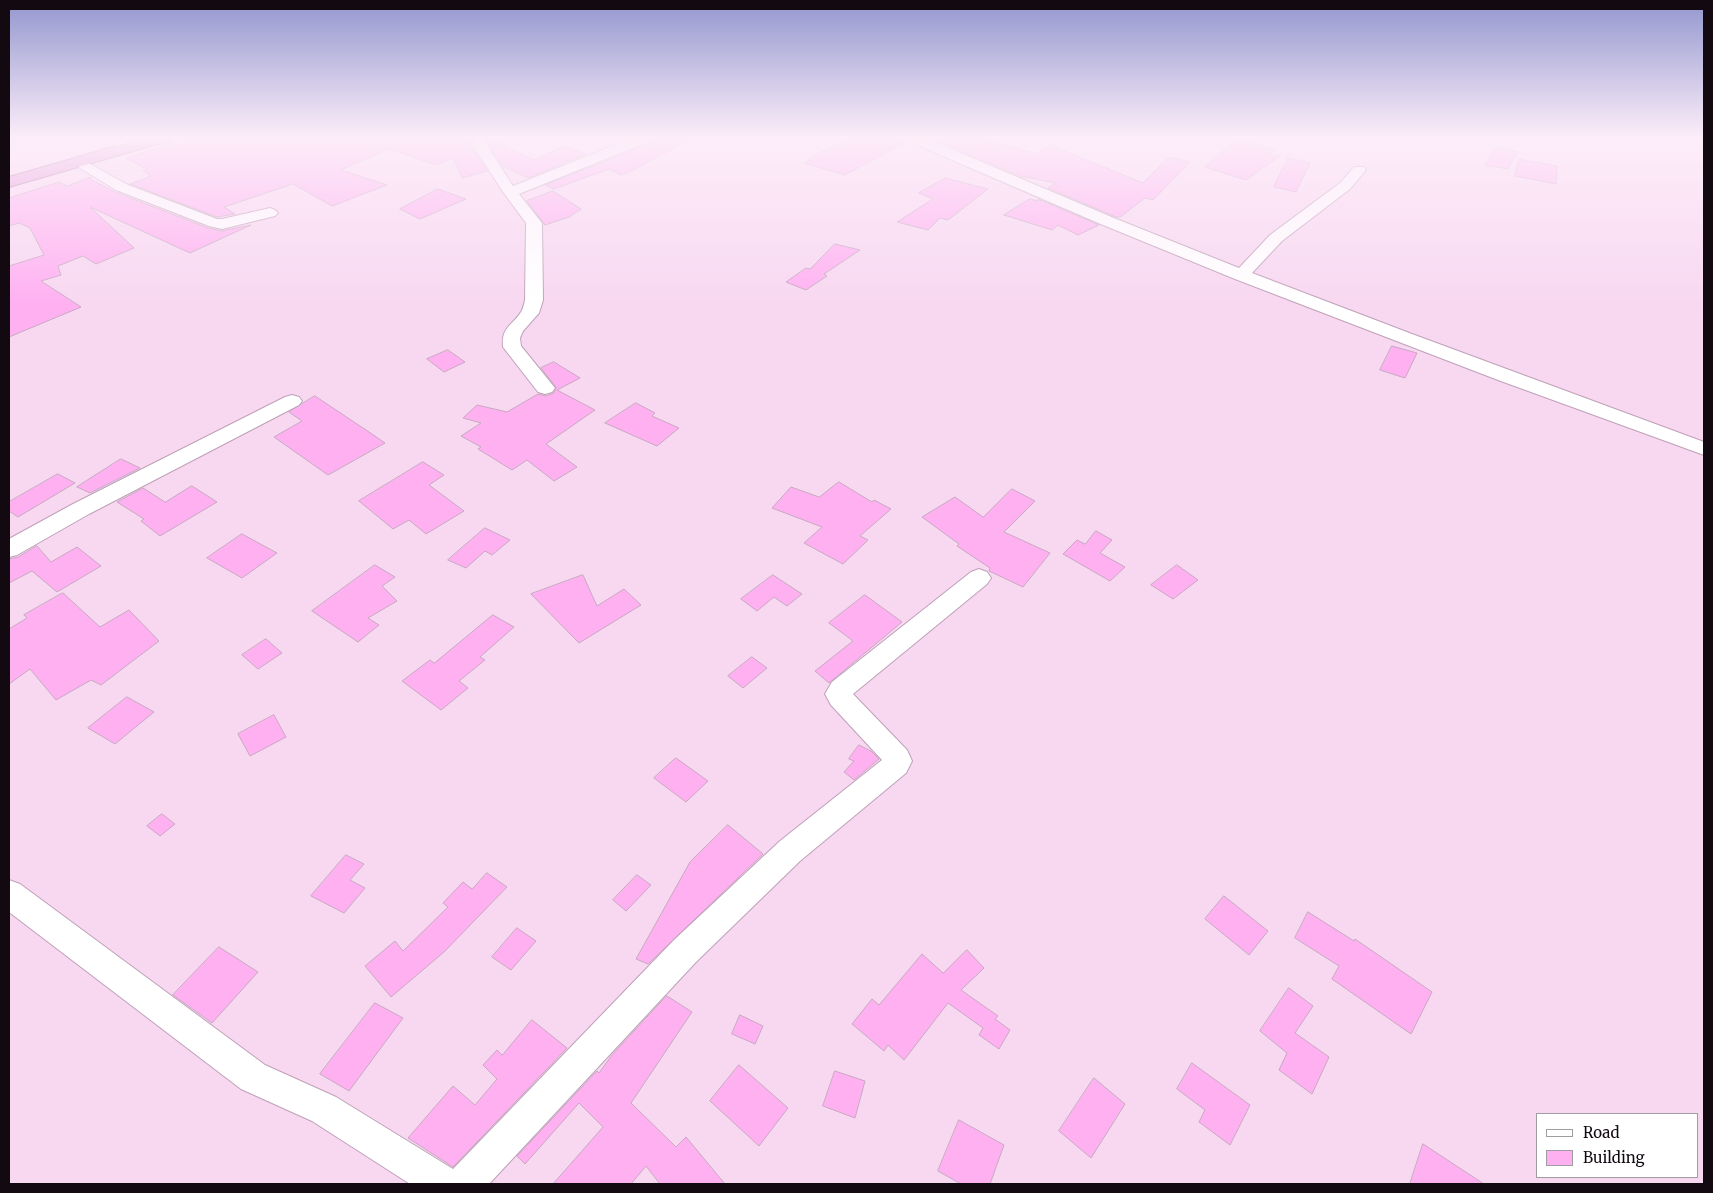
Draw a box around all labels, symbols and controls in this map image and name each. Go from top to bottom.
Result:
legend [1536,1113,1698,1178]
text: Road [1583,1123,1619,1142]
text: Building [1583,1148,1645,1167]

